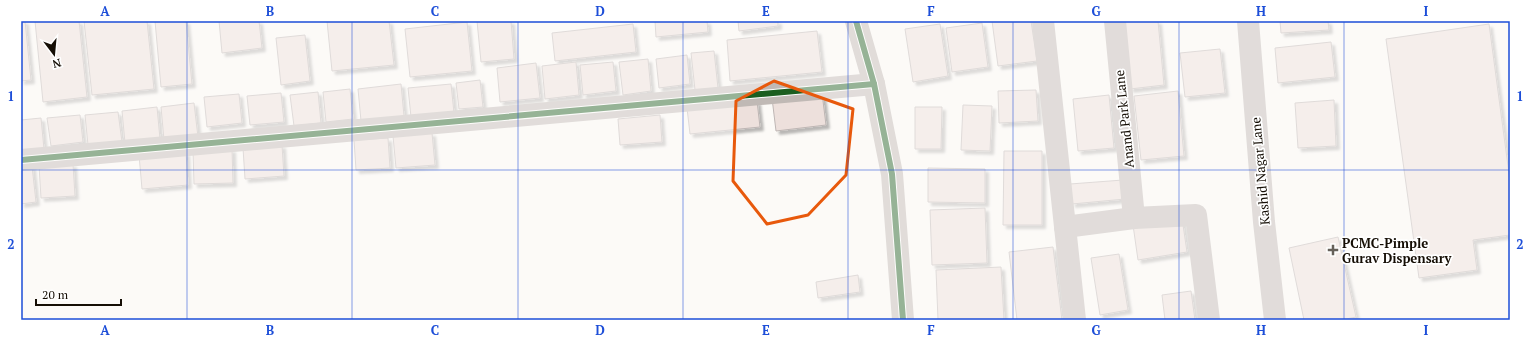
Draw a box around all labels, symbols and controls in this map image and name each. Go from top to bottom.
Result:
text: A [100,2,110,20]
text: B [266,2,274,20]
text: C [431,2,439,20]
text: D [595,2,605,20]
text: E [762,2,770,20]
text: F [927,2,935,20]
text: G [1091,2,1101,20]
text: H [1256,2,1266,20]
text: I [1424,2,1429,20]
north arrow [34,34,74,74]
text: N [50,56,63,72]
street label: Anand Park Lane [1110,69,1138,169]
text: 1 [7,87,15,105]
text: 1 [1516,87,1524,105]
street label: Kashid Nagar Lane [1246,116,1274,226]
place label: PCMC-Pimple Gurav Dispensary [1342,234,1453,267]
text: 2 [7,235,15,253]
text: 2 [1516,235,1524,253]
marker: PCMC-Pimple Gurav Dispensary [1327,244,1339,256]
scale bar [36,281,121,307]
text: 20 m [42,287,69,302]
text: A [100,321,110,339]
text: B [266,321,274,339]
text: C [431,321,439,339]
text: D [595,321,605,339]
text: E [762,321,770,339]
text: F [927,321,935,339]
text: G [1091,321,1101,339]
text: H [1256,321,1266,339]
text: I [1424,321,1429,339]

